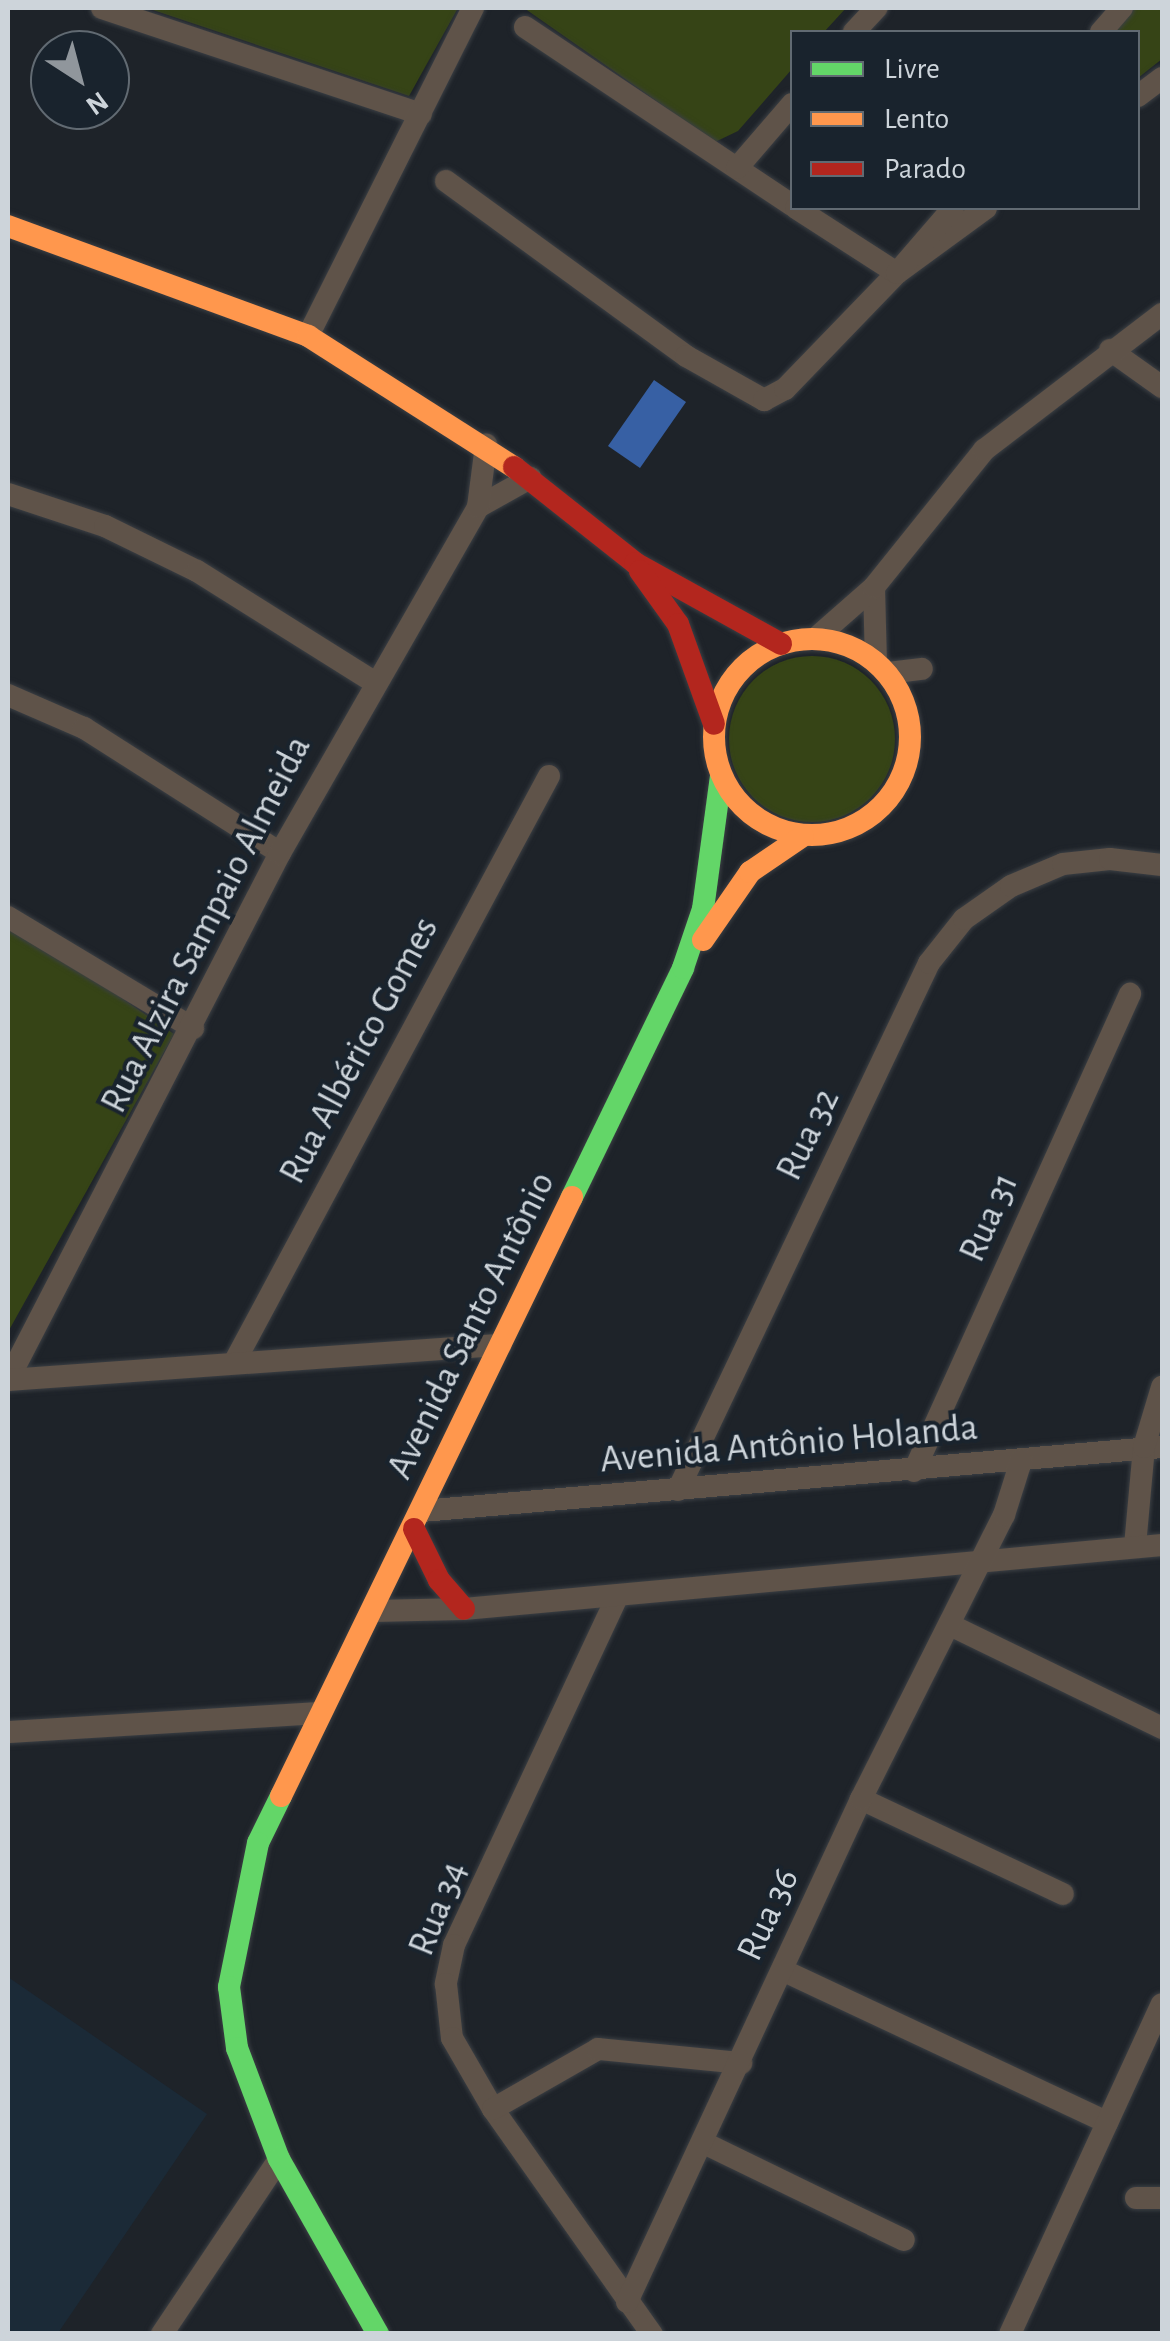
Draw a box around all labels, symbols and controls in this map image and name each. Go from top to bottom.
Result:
north arrow [30,30,130,130]
legend [790,30,1140,210]
text: Livre [884,54,940,84]
text: N [80,86,113,120]
text: Lento [884,104,949,134]
text: Parado [884,154,966,184]
street label: Rua Alzira Sampaio Almeida [92,729,322,1121]
street label: Rua Albérico Gomes [271,910,449,1192]
street label: Rua 32 [767,1082,851,1188]
street label: Avenida Santo Antônio [378,1165,566,1487]
street label: Rua 31 [950,1167,1030,1269]
street label: Avenida Antônio Holanda [598,1406,980,1484]
street label: Rua 34 [400,1855,478,1963]
street label: Rua 36 [728,1861,810,1969]

